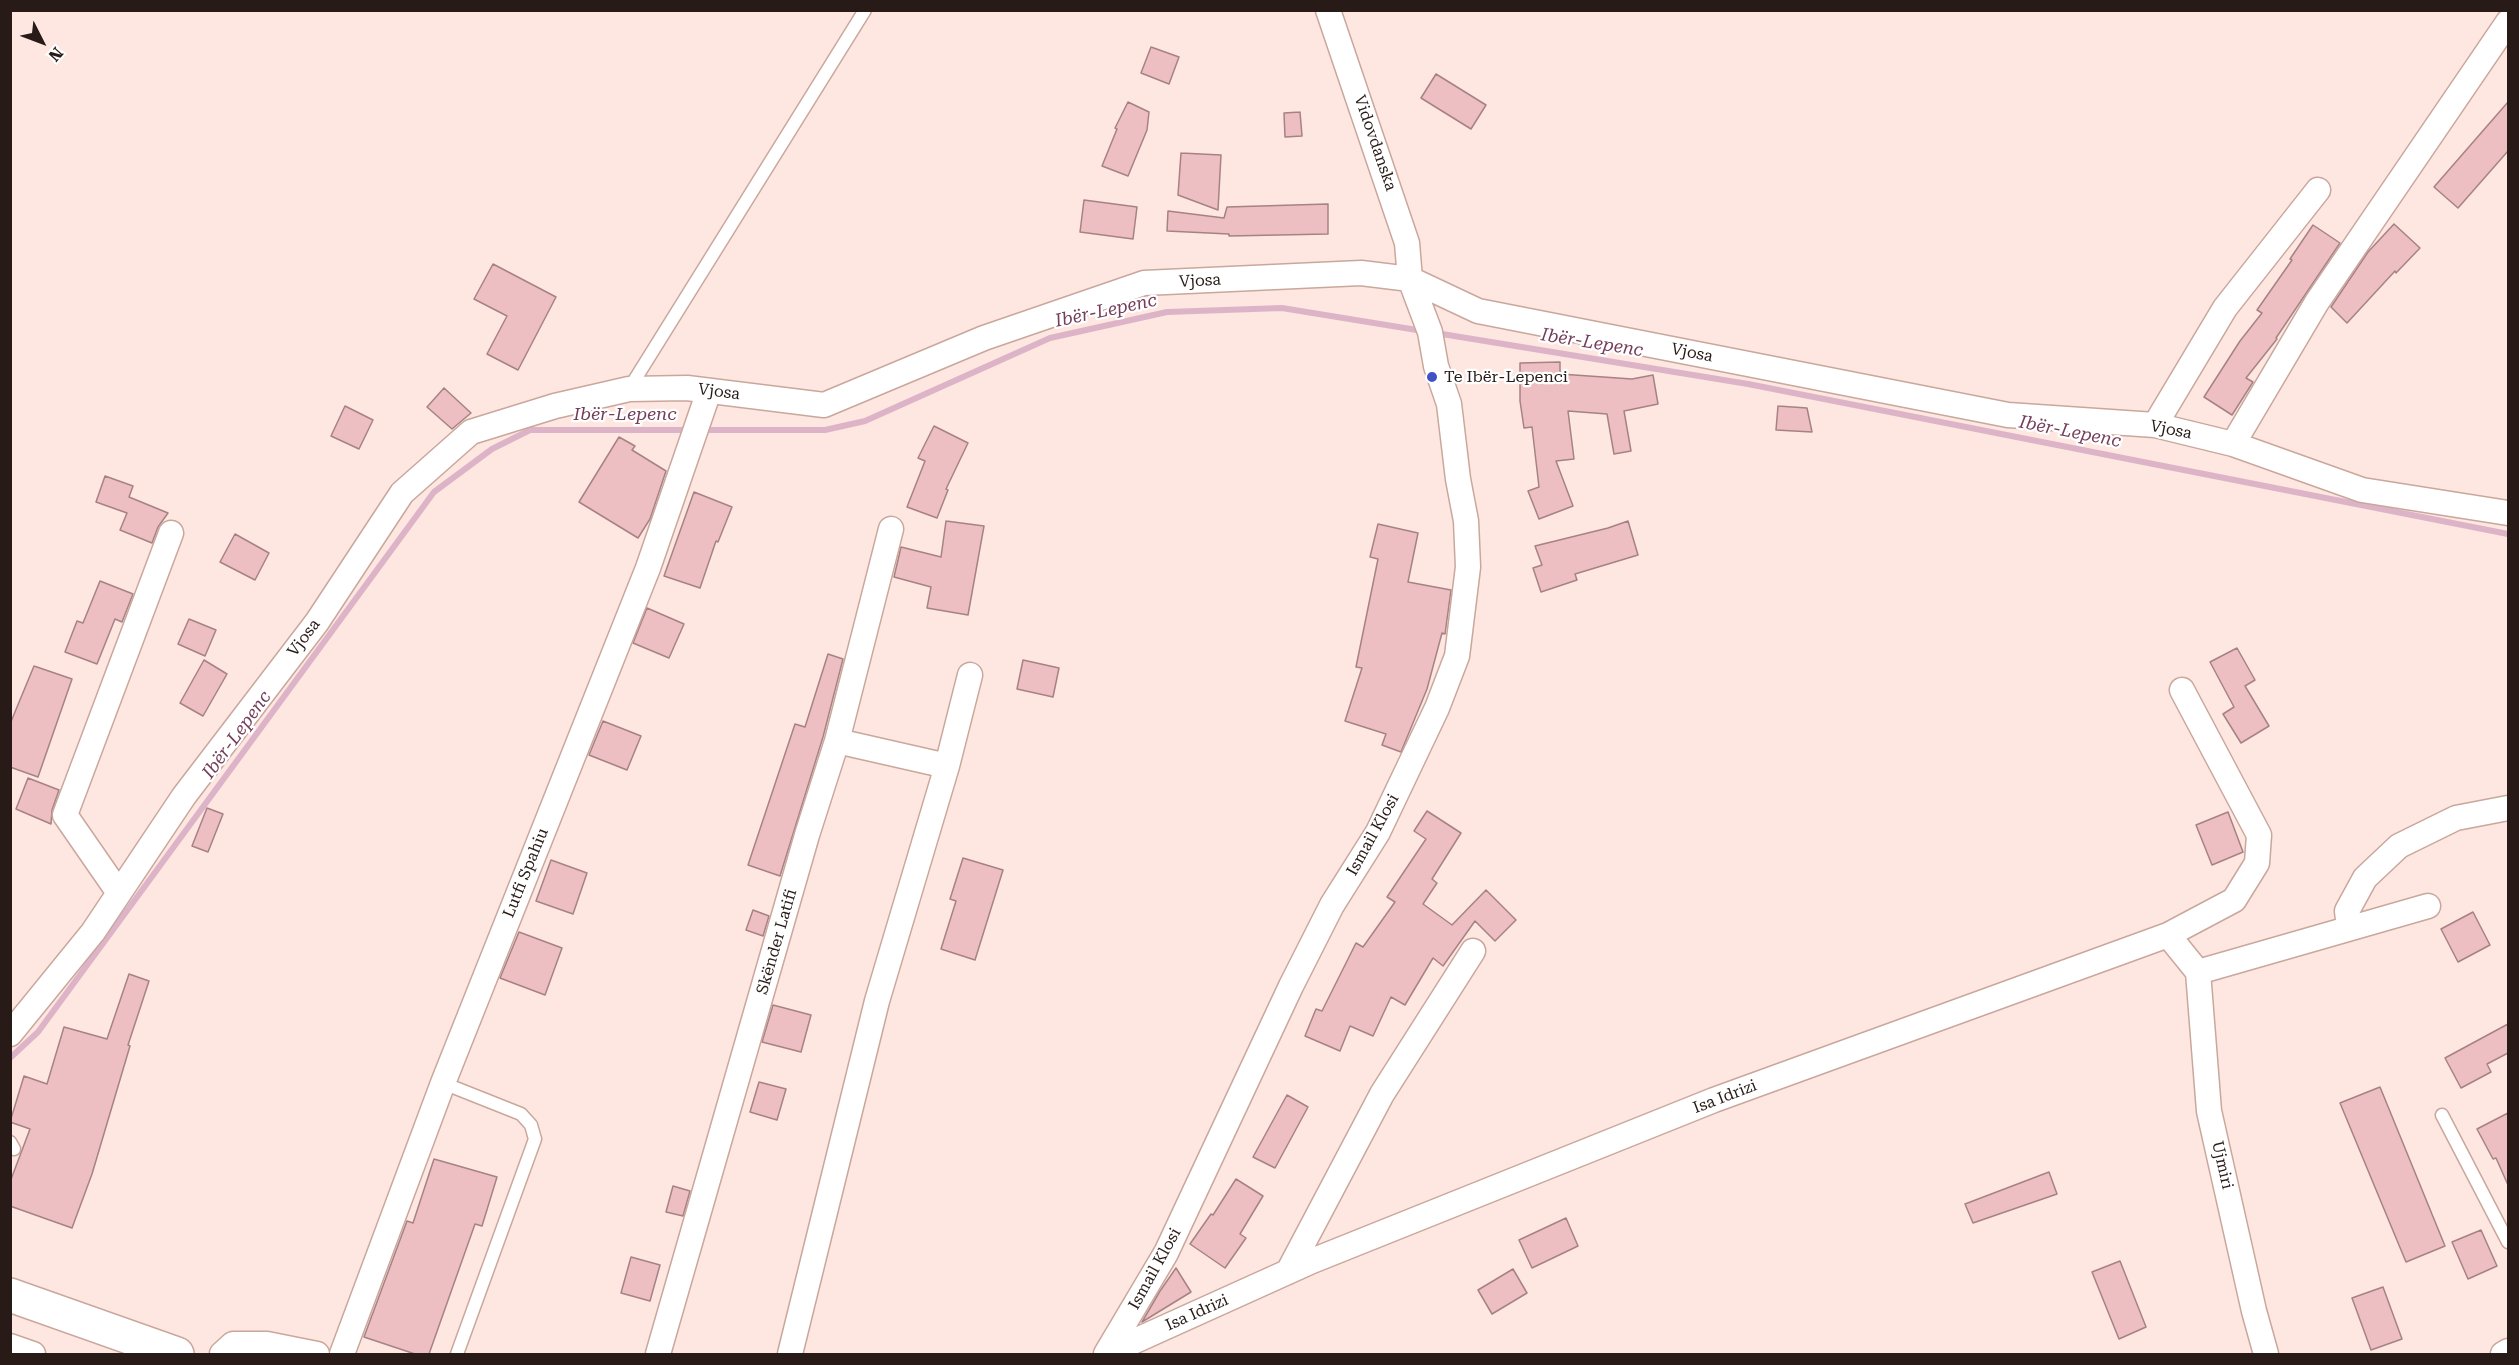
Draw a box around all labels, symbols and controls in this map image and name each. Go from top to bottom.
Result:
north arrow [12,12,72,72]
text: N [45,43,67,65]
street label: Vidovdanska [1350,93,1400,193]
street label: Vjosa [1179,270,1221,292]
water label: Ibër-Lepenc [1053,290,1159,332]
water label: Ibër-Lepenc [1539,324,1645,362]
street label: Vjosa [1670,340,1714,366]
place label: Te Ibër-Lepenci [1444,367,1568,387]
marker: Te Ibër-Lepenci [1425,370,1439,384]
street label: Vjosa [697,380,741,404]
water label: Ibër-Lepenc [573,404,677,426]
water label: Ibër-Lepenc [2017,412,2123,452]
street label: Vjosa [2149,417,2193,443]
street label: Vjosa [284,615,324,661]
water label: Ibër-Lepenc [198,687,276,783]
street label: Ismail Klosi [1343,791,1403,879]
street label: Lutfi Spahiu [499,825,553,921]
street label: Skënder Latifi [753,887,801,997]
street label: Isa Idrizi [1690,1076,1760,1118]
street label: Ujmiri [2207,1139,2237,1191]
street label: Ismail Klosi [1125,1225,1185,1313]
street label: Isa Idrizi [1163,1291,1231,1335]

